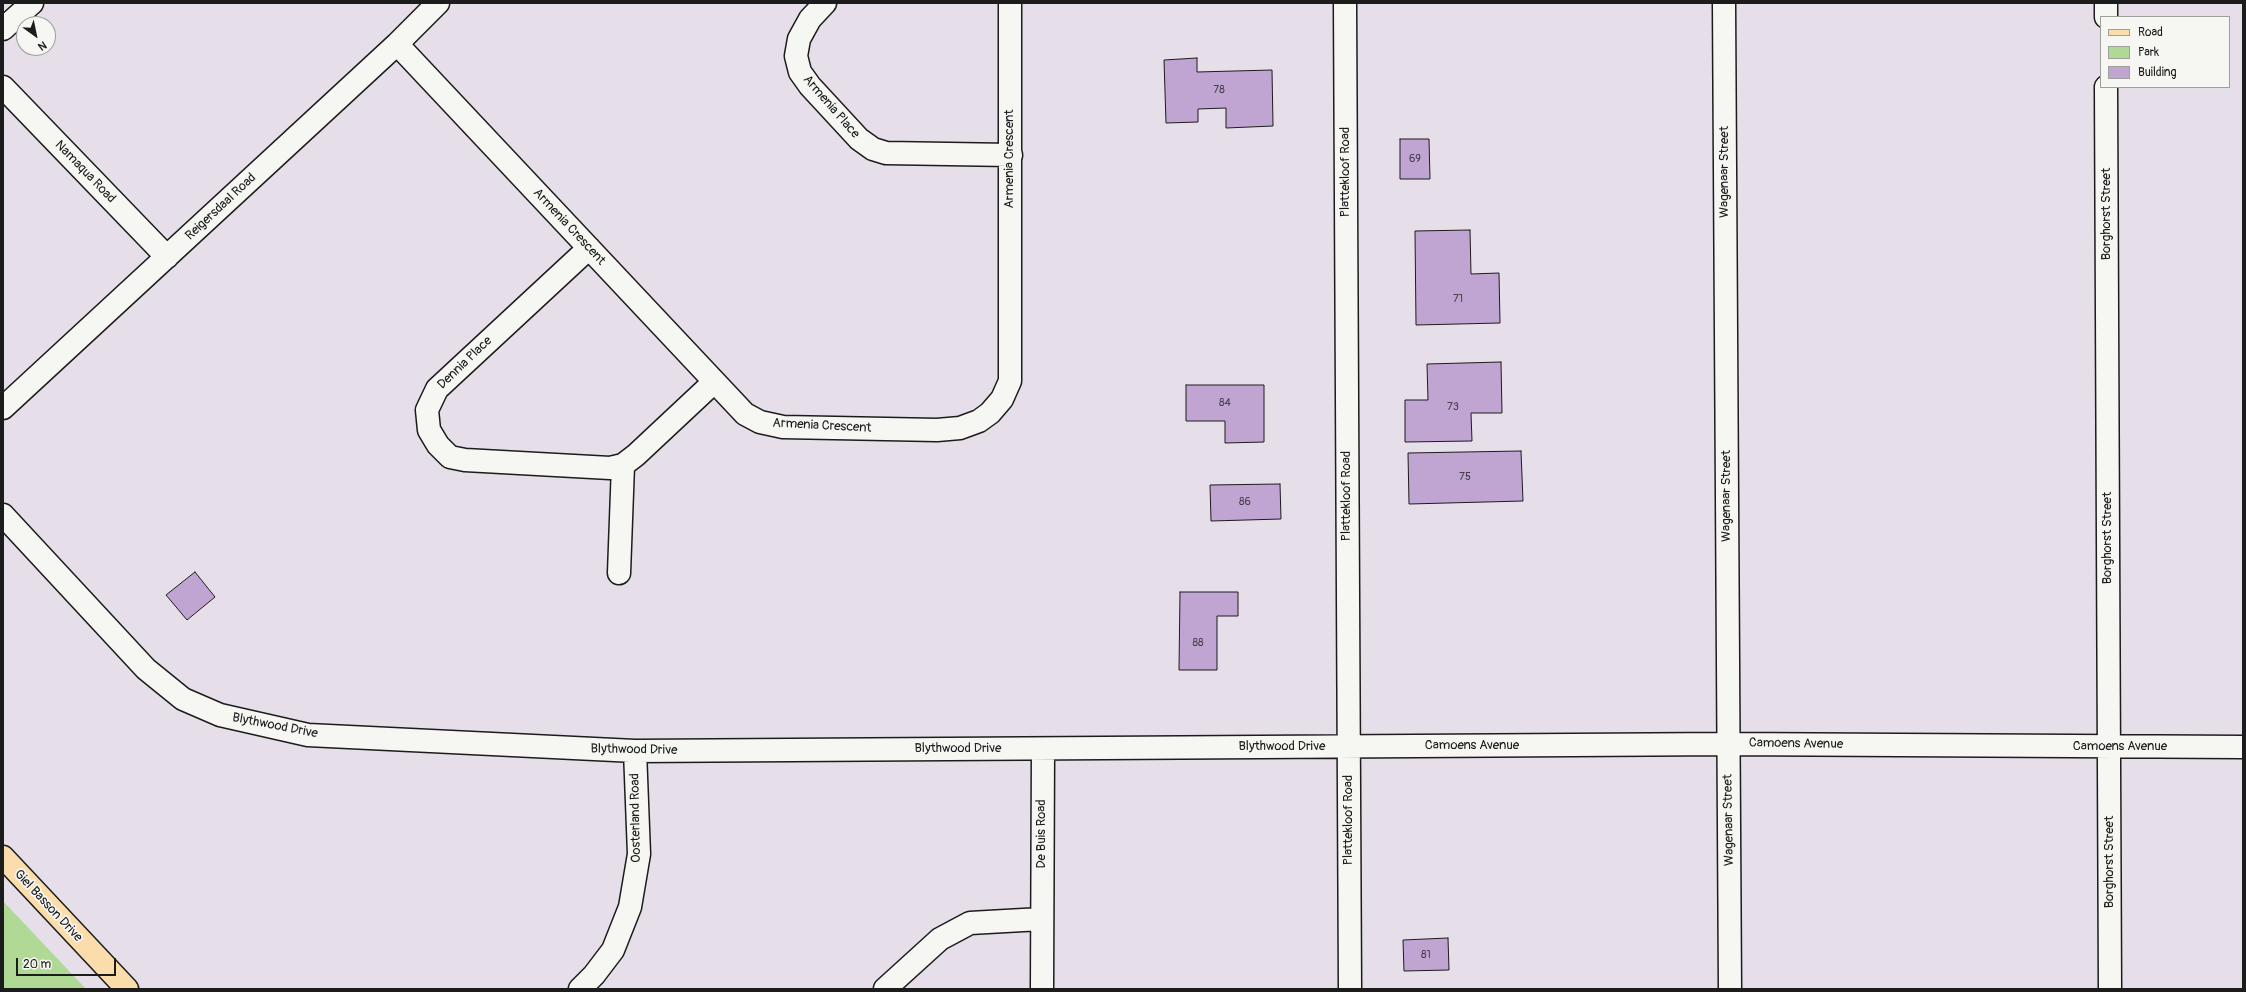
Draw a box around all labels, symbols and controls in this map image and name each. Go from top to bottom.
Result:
north arrow [16,16,56,56]
legend [2100,16,2230,88]
text: Road [2138,25,2163,40]
text: N [36,38,49,53]
text: Park [2138,45,2159,60]
text: Building [2138,65,2177,80]
street label: Armenia Place [799,72,863,142]
house number: 78 [1213,83,1225,97]
street label: Armenia Crescent [1002,109,1018,209]
street label: Wagenaar Street [1717,126,1733,218]
street label: Plattekloof Road [1338,127,1354,217]
street label: Namaqua Road [51,138,119,206]
house number: 69 [1409,152,1421,166]
street label: Borghorst Street [2099,168,2115,260]
street label: Reigersdaal Road [182,170,260,244]
street label: Armenia Crescent [529,185,609,269]
house number: 71 [1453,292,1463,306]
street label: Dennia Place [435,333,495,393]
house number: 84 [1219,396,1231,410]
house number: 73 [1447,400,1459,414]
street label: Armenia Crescent [772,416,872,436]
street label: Wagenaar Street [1719,450,1735,542]
street label: Plattekloof Road [1339,451,1355,541]
house number: 75 [1459,470,1471,484]
street label: Borghorst Street [2100,492,2116,584]
house number: 86 [1239,495,1251,509]
house number: 88 [1192,636,1204,650]
street label: Blythwood Drive [231,710,319,742]
street label: Camoens Avenue [1749,735,1843,753]
street label: Camoens Avenue [1425,738,1519,754]
street label: Blythwood Drive [1238,739,1326,755]
street label: Camoens Avenue [2073,739,2167,755]
street label: Blythwood Drive [590,741,678,759]
street label: Blythwood Drive [914,741,1002,757]
street label: Oosterland Road [627,773,645,863]
street label: Wagenaar Street [1720,774,1738,866]
street label: Plattekloof Road [1341,775,1357,865]
street label: De Buis Road [1034,799,1050,869]
street label: Borghorst Street [2102,816,2118,908]
street label: Giel Basson Drive [11,867,85,945]
house number: 81 [1421,948,1431,962]
scale bar [18,950,118,976]
text: 20 m [23,957,51,972]

